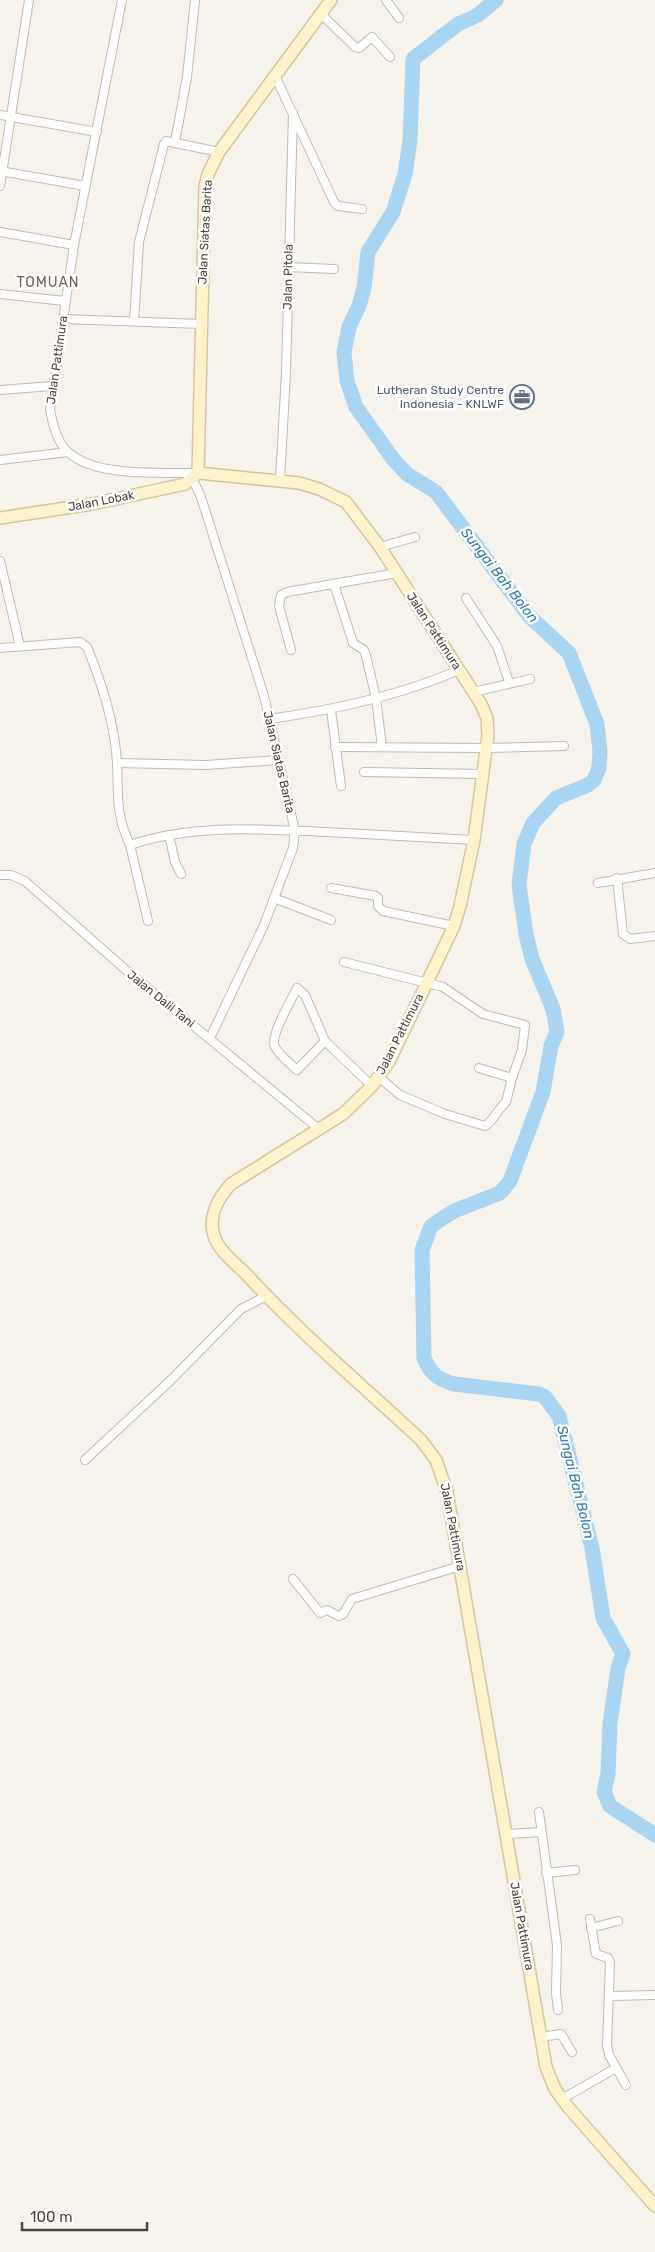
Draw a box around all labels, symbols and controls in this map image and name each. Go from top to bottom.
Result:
street label: Jalan Siatas Barita [195,179,215,285]
street label: Jalan Pitola [280,244,296,310]
district label: TOMUAN [16,274,80,291]
street label: Jalan Pattimura [44,315,70,405]
place label: Lutheran Study Centre Indonesia - KNLWF [377,383,504,411]
office icon: Lutheran Study Centre Indonesia - KNLWF [509,384,535,410]
street label: Jalan Lobak [67,488,136,514]
water label: Sungai Bah Bolon [457,524,542,626]
street label: Jalan Pattimura [404,590,464,672]
street label: Jalan Siatas Barita [260,709,298,815]
street label: Jalan Dalil Tani [124,967,198,1031]
street label: Jalan Pattimura [373,991,427,1077]
water label: Sungai Bah Bolon [553,1424,598,1540]
street label: Jalan Pattimura [438,1482,468,1572]
street label: Jalan Pattimura [507,1881,537,1971]
scale bar [22,2200,148,2232]
text: 100 m [30,2208,72,2226]

